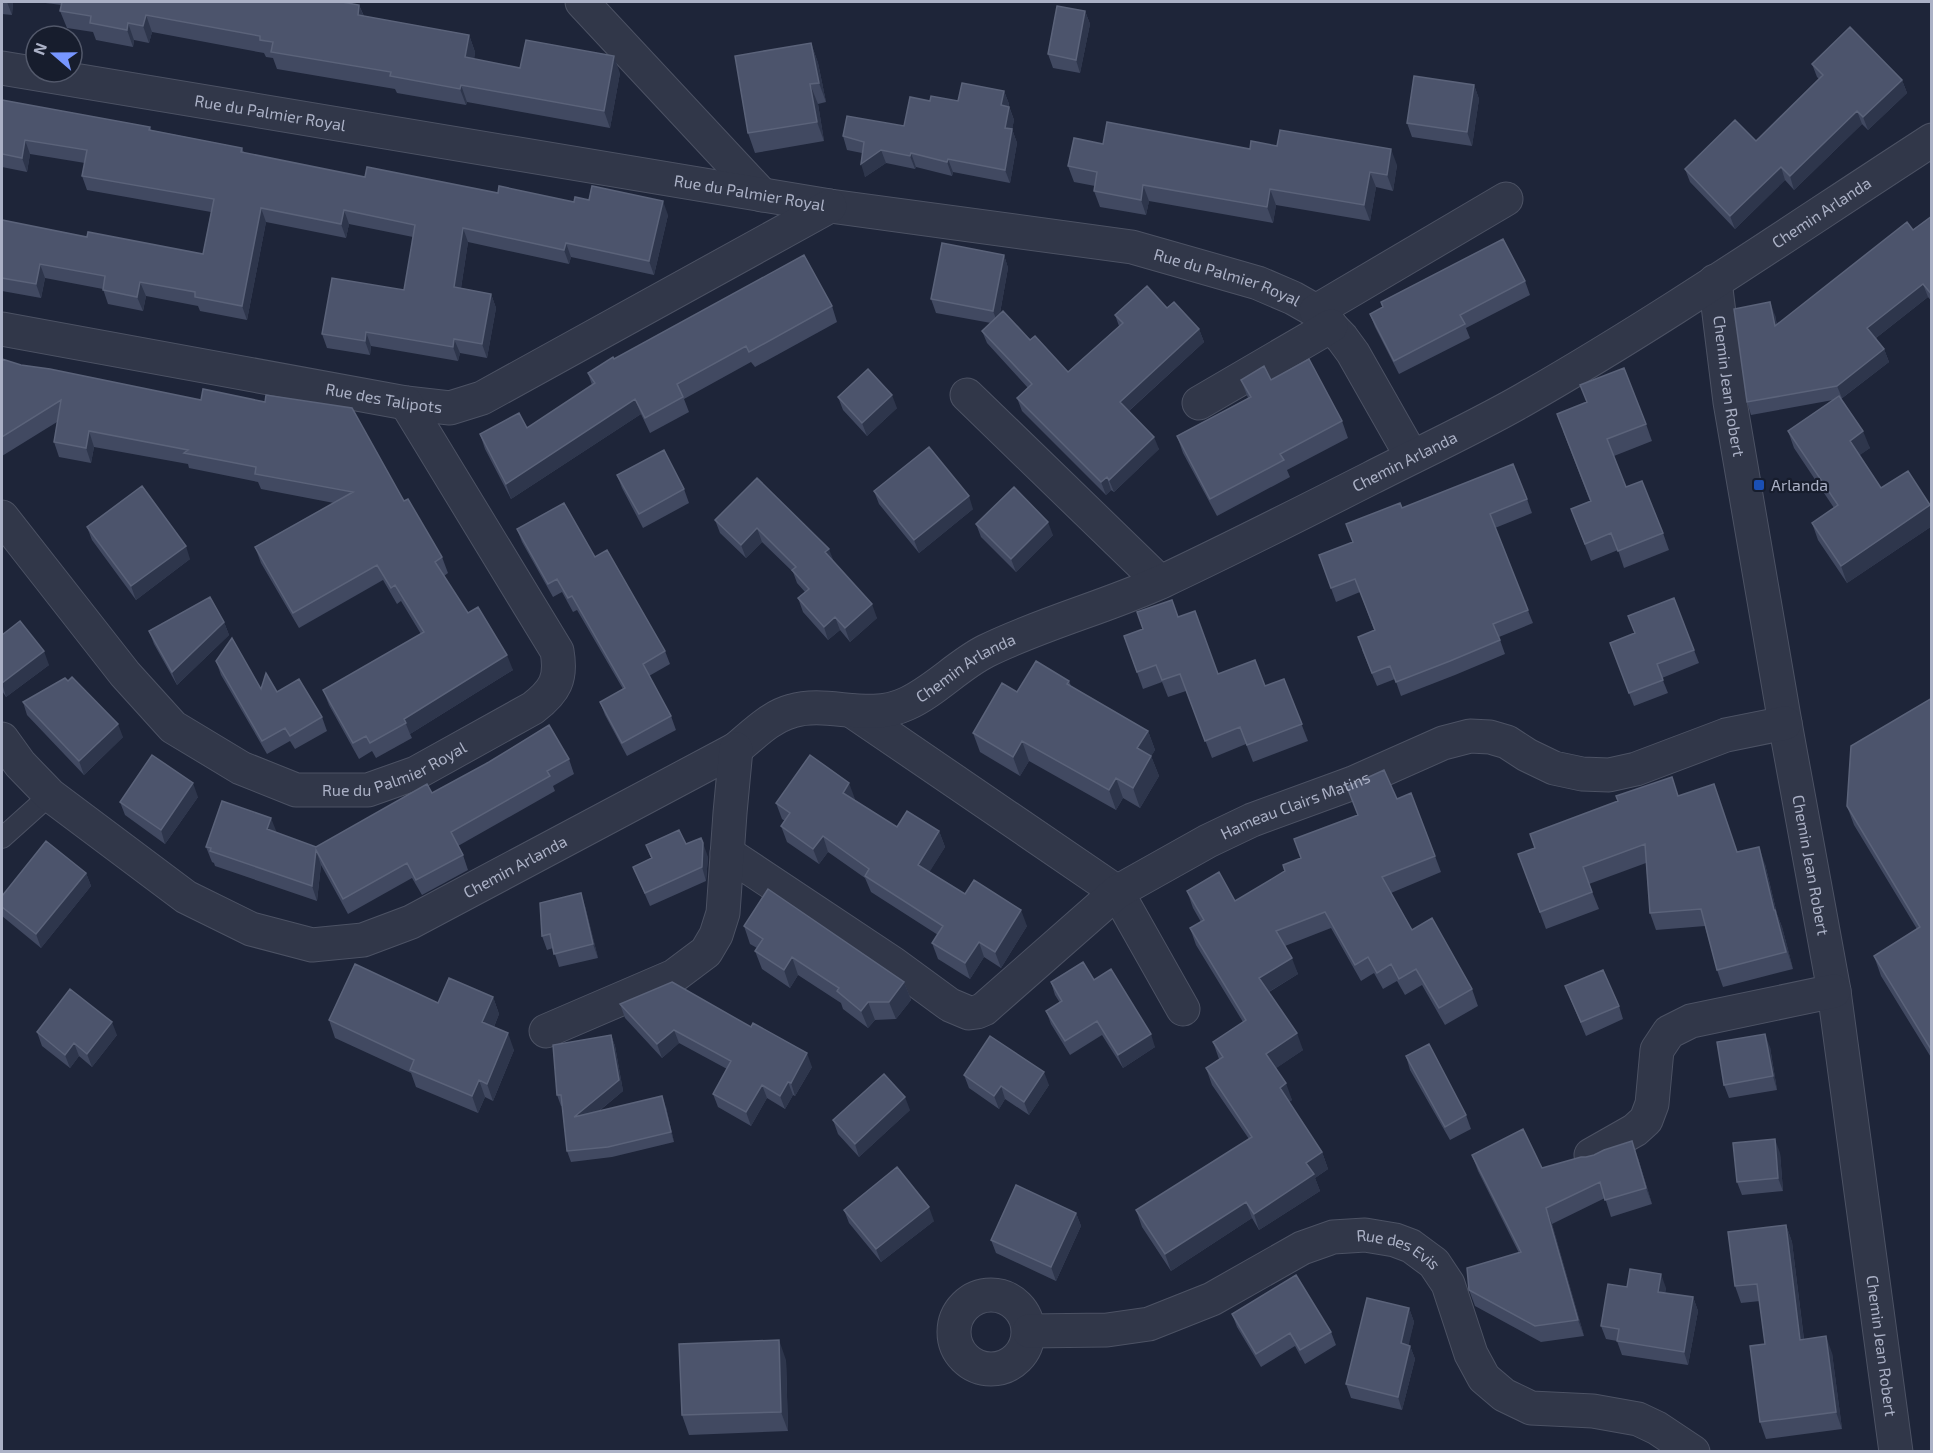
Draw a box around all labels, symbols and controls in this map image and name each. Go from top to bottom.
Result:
north arrow [24,24,84,84]
text: N [29,40,50,57]
street label: Rue du Palmier Royal [193,90,348,134]
street label: Rue du Palmier Royal [673,170,827,214]
street label: Chemin Arlanda [1768,173,1874,251]
street label: Rue du Palmier Royal [1152,244,1304,309]
street label: Chemin Jean Robert [1710,314,1749,458]
street label: Rue des Talipots [324,378,443,416]
street label: Chemin Arlanda [1349,427,1460,495]
place label: Arlanda [1771,475,1828,494]
marker: Arlanda [1752,478,1766,492]
street label: Chemin Arlanda [912,629,1018,706]
street label: Rue du Palmier Royal [322,737,470,799]
street label: Hameau Clairs Matins [1217,767,1373,843]
street label: Chemin Jean Robert [1789,793,1834,937]
street label: Chemin Arlanda [460,831,570,901]
street label: Rue des Evis [1356,1225,1445,1272]
street label: Chemin Jean Robert [1863,1274,1901,1418]

